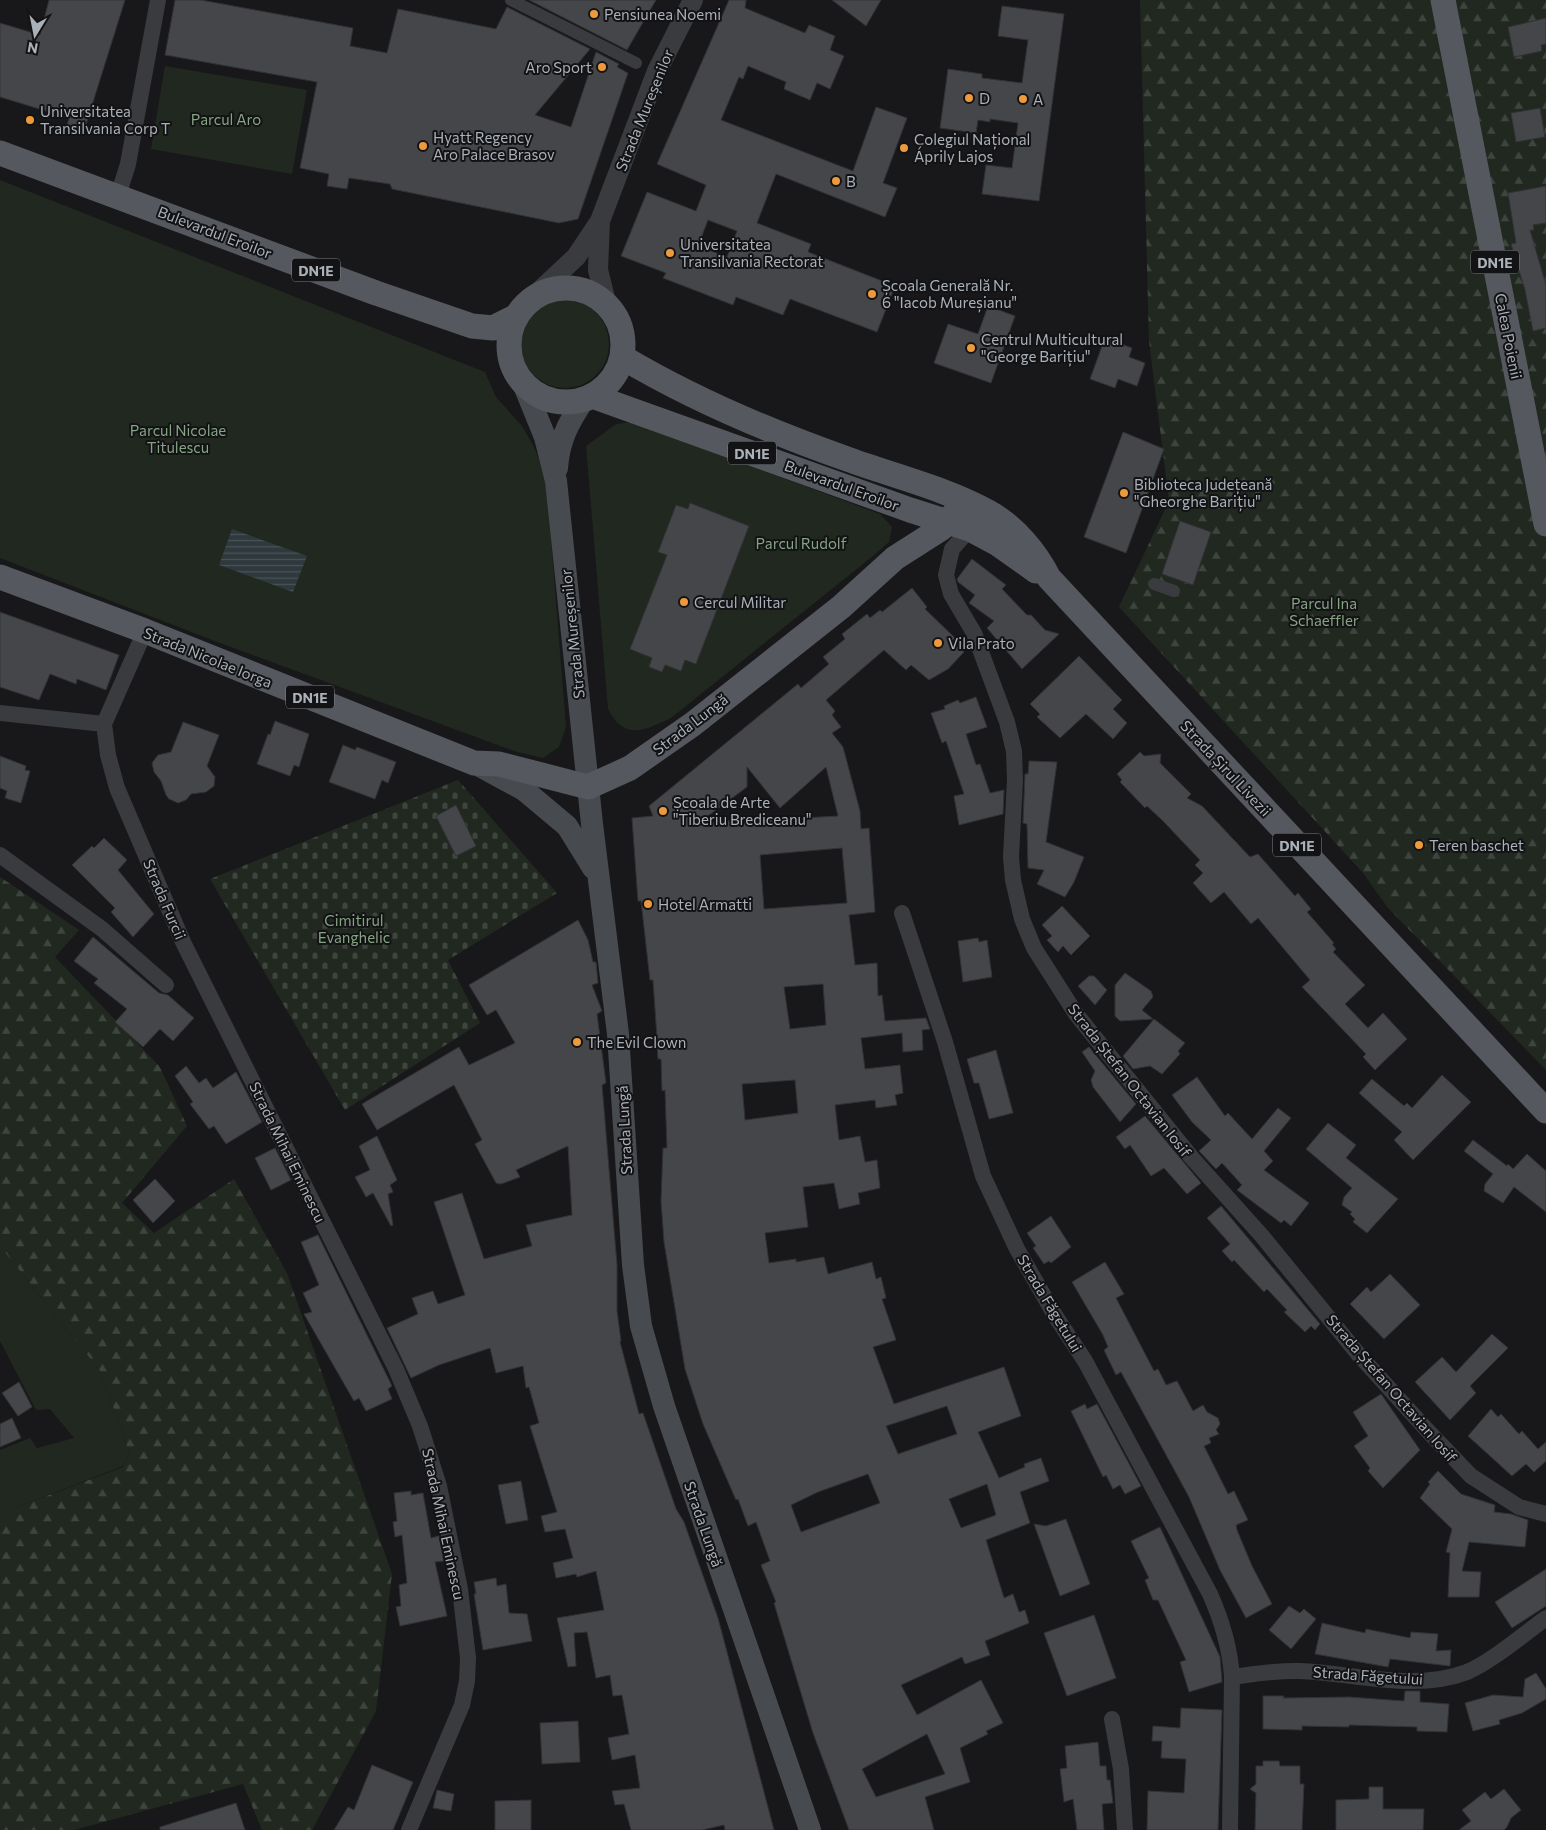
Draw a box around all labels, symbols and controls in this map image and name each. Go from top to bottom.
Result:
place label: Pensiunea Noemi [604,5,721,23]
marker: Pensiunea Noemi [588,8,600,20]
north arrow [10,10,60,60]
text: N [26,39,39,58]
street label: Strada Mureșenilor [611,46,679,174]
place label: Aro Sport [525,58,592,76]
marker: Aro Sport [596,61,608,73]
place label: D [979,89,990,107]
place label: A [1033,90,1043,108]
marker: D [963,92,975,104]
marker: A [1017,93,1029,105]
place label: Universitatea Transilvania Corp T [40,102,171,137]
park label: Parcul Aro [191,110,261,128]
marker: Universitatea Transilvania Corp T [24,114,36,126]
place label: Hyatt Regency Aro Palace Brasov [433,128,555,163]
place label: Colegiul Național Áprily Lajos [914,130,1030,165]
marker: Hyatt Regency Aro Palace Brasov [417,140,429,152]
marker: Colegiul Național Áprily Lajos [898,142,910,154]
place label: B [846,172,856,190]
marker: B [830,175,842,187]
street label: Bulevardul Eroilor [155,202,275,262]
place label: Universitatea Transilvania Rectorat [680,235,823,270]
marker: Universitatea Transilvania Rectorat [664,247,676,259]
road number: DN1E [1471,250,1519,274]
road number: DN1E [292,258,340,282]
place label: Școala Generală Nr. 6 "Iacob Mureșianu" [882,276,1017,313]
marker: Școala Generală Nr. 6 "Iacob Mureșianu" [866,288,878,300]
street label: Calea Poienii [1492,292,1526,380]
place label: Centrul Multicultural "George Barițiu" [981,330,1123,367]
marker: Centrul Multicultural "George Barițiu" [965,342,977,354]
park label: Parcul Nicolae Titulescu [130,421,226,456]
road number: DN1E [728,442,776,464]
street label: Bulevardul Eroilor [782,456,902,514]
place label: Biblioteca Județeană "Gheorghe Barițiu" [1134,475,1272,512]
marker: Biblioteca Județeană "Gheorghe Barițiu" [1118,487,1130,499]
park label: Parcul Rudolf [755,534,847,552]
street label: Strada Mureșenilor [556,568,590,700]
place label: Cercul Militar [694,593,786,611]
park label: Parcul Ina Schaeffler [1289,594,1359,629]
marker: Cercul Militar [678,596,690,608]
street label: Strada Nicolae Iorga [141,623,275,691]
place label: Vila Prato [948,634,1015,652]
marker: Vila Prato [932,637,944,649]
road number: DN1E [286,686,334,709]
street label: Strada Lungă [649,690,731,758]
street label: Strada Șirul Livezii [1175,716,1275,821]
place label: Școala de Arte "Tiberiu Brediceanu" [673,793,812,828]
marker: Școala de Arte "Tiberiu Brediceanu" [657,805,669,817]
road number: DN1E [1273,834,1321,856]
place label: Teren baschet [1429,836,1524,854]
marker: Teren baschet [1413,839,1425,851]
street label: Strada Furcii [140,856,190,942]
place label: Hotel Armatti [658,895,752,913]
marker: Hotel Armatti [642,898,654,910]
park label: Cimitirul Evanghelic [318,911,390,946]
street label: Strada Ștefan Octavian Iosif [1063,1000,1195,1161]
place label: The Evil Clown [587,1033,686,1051]
marker: The Evil Clown [571,1036,583,1048]
street label: Strada Mihai Eminescu [246,1079,330,1225]
street label: Strada Lungă [613,1085,635,1175]
street label: Strada Făgetului [1014,1251,1086,1355]
street label: Strada Ștefan Octavian Iosif [1322,1311,1461,1467]
street label: Strada Mihai Eminescu [419,1447,469,1601]
street label: Strada Lungă [681,1479,727,1569]
street label: Strada Făgetului [1312,1662,1424,1688]

